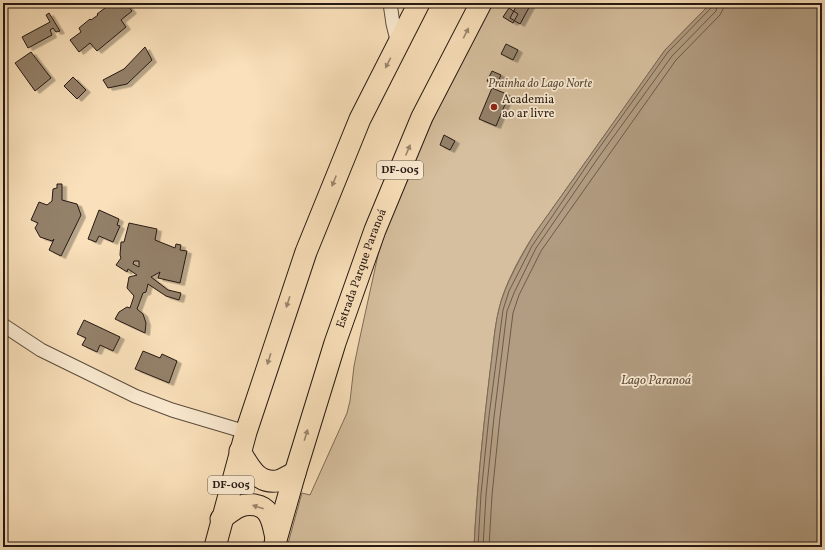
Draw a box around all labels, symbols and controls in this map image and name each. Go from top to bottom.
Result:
one-way arrow [462,28,469,39]
one-way arrow [385,57,392,68]
park label: Prainha do Lago Norte [488,76,593,92]
place label: Academia ao ar livre [502,92,555,122]
marker: Academia ao ar livre [489,102,499,112]
one-way arrow [405,144,412,156]
road number: DF-005 [377,161,423,179]
one-way arrow [331,175,337,187]
street label: Estrada Parque Paranoá [333,207,391,330]
one-way arrow [285,297,291,309]
one-way arrow [266,354,272,366]
water label: Lago Paranoá [621,372,691,390]
one-way arrow [303,429,309,441]
road number: DF-005 [208,476,254,494]
one-way arrow [251,504,263,510]

